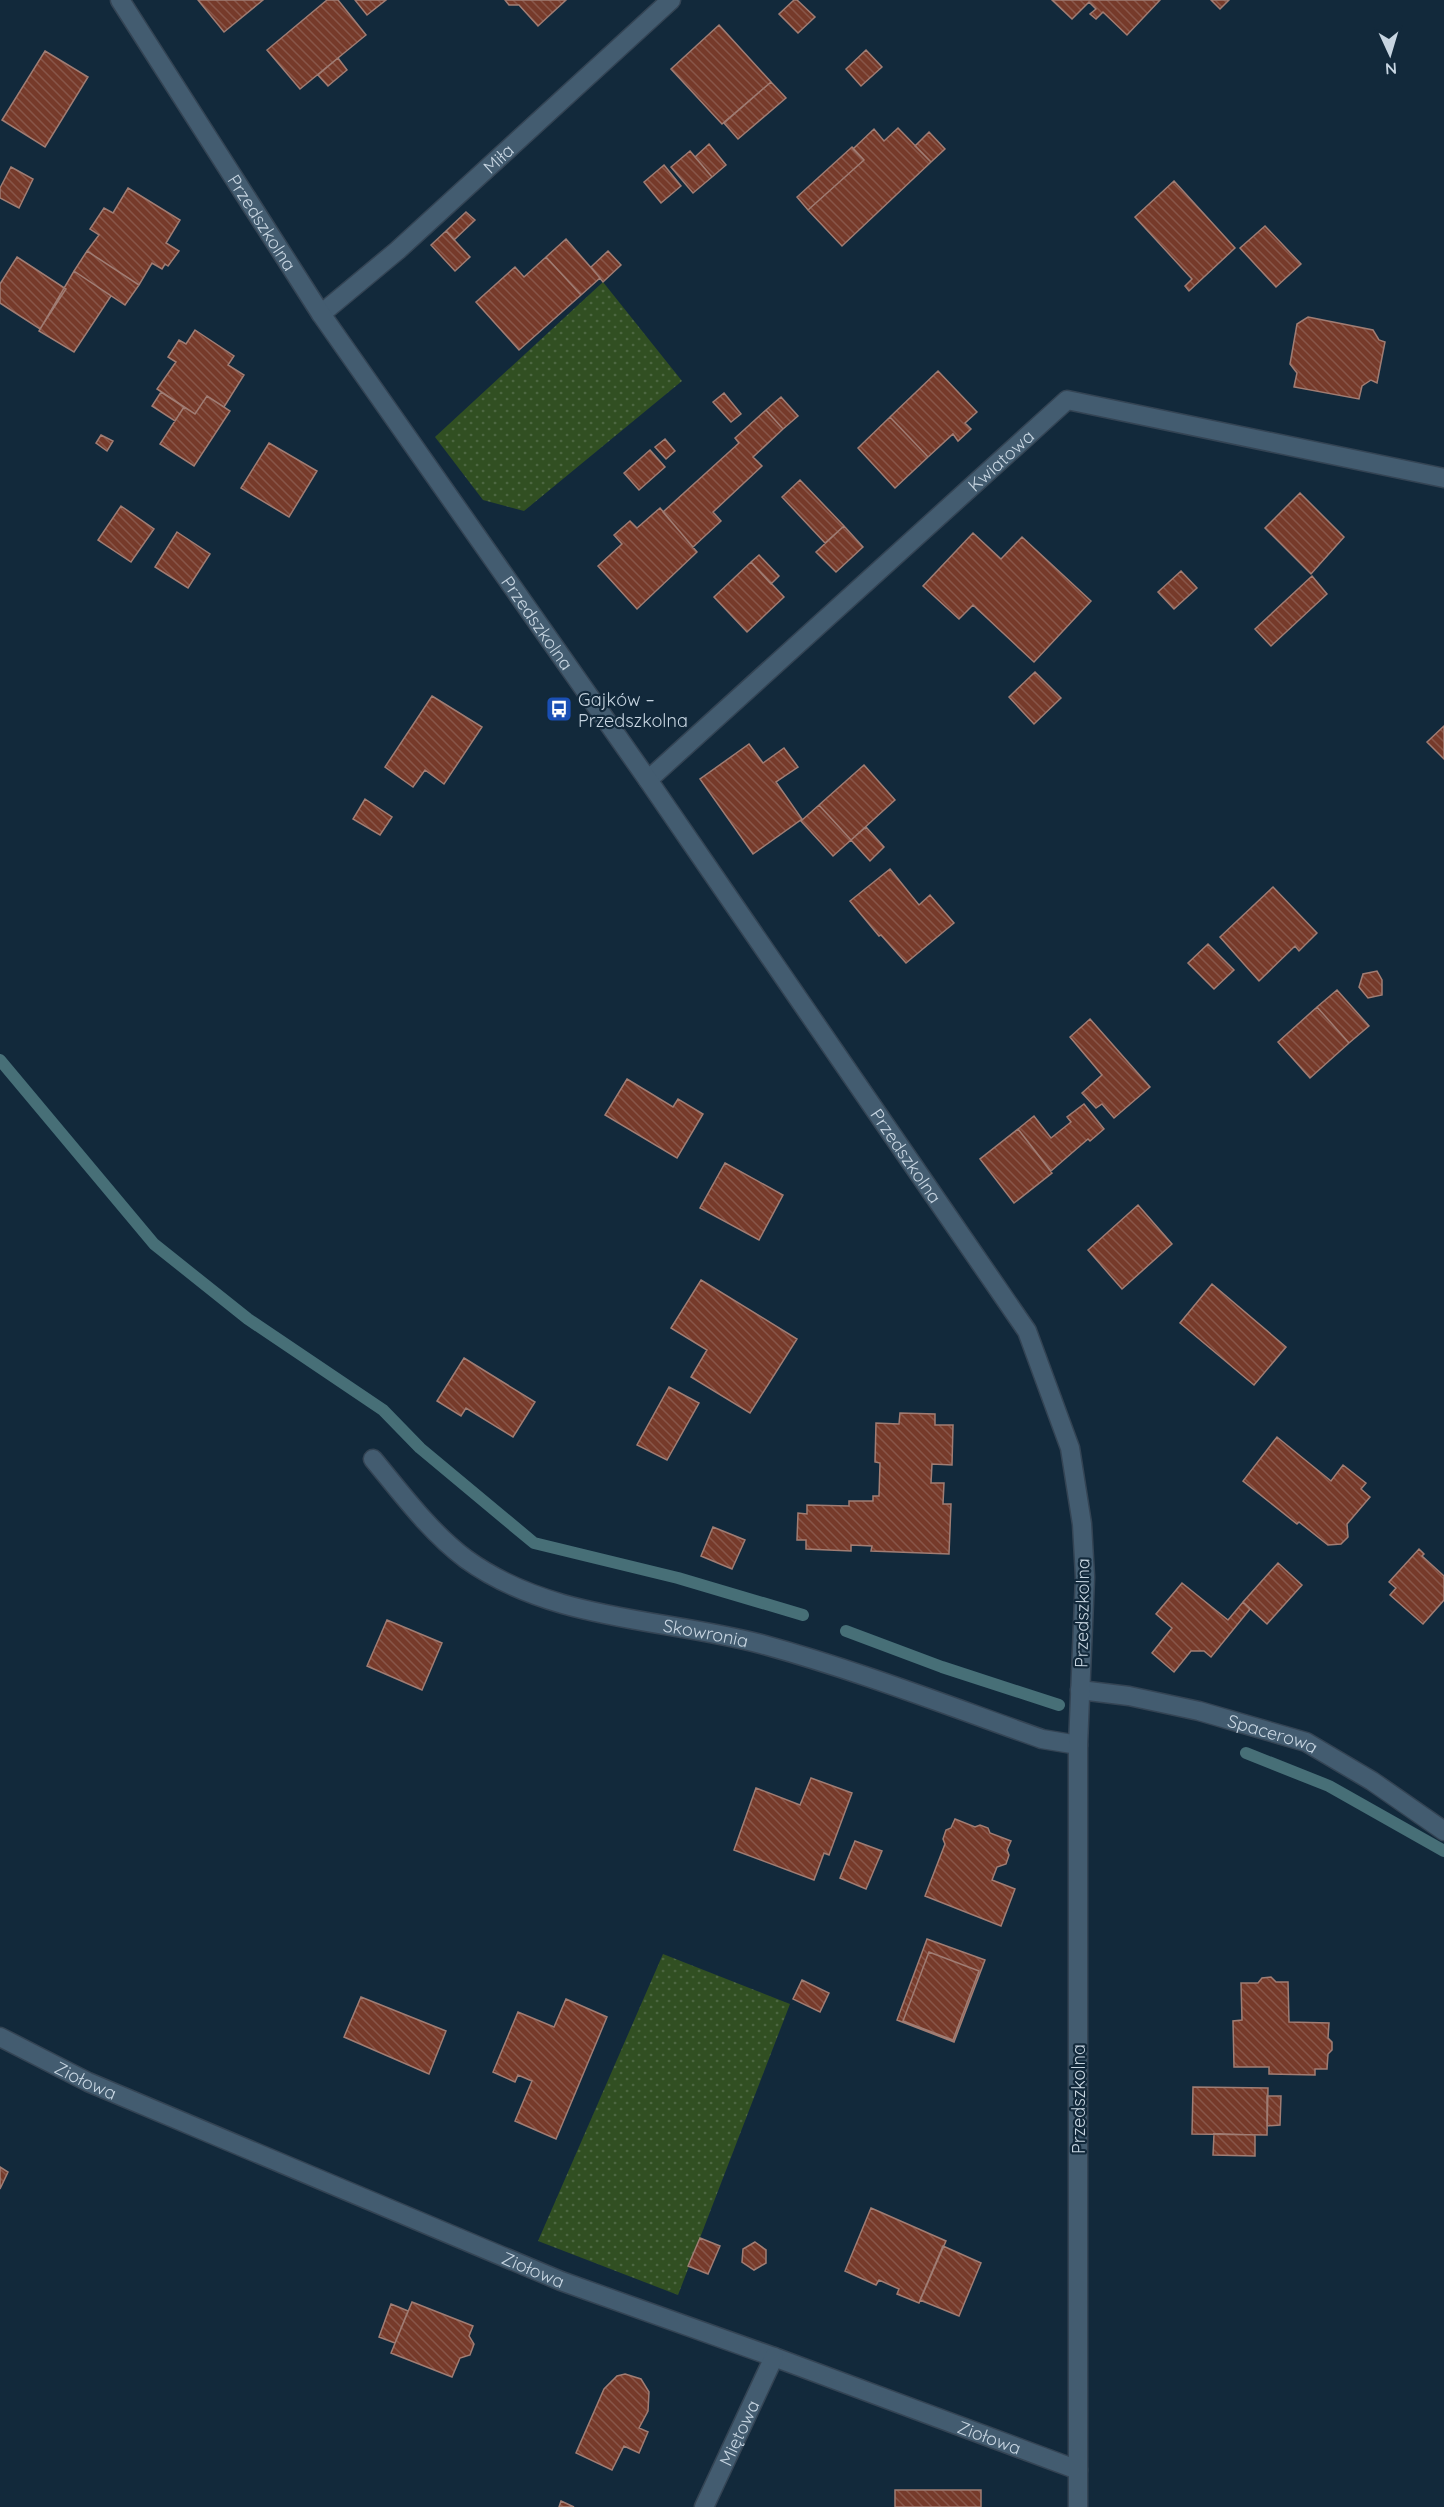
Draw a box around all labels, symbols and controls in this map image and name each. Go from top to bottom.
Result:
north arrow [1360,24,1420,84]
text: N [1384,59,1398,79]
street label: Miła [478,138,518,178]
street label: Przedszkolna [223,170,302,275]
street label: Kwiatowa [963,424,1039,496]
street label: Przedszkolna [497,571,579,674]
place label: Gajków – Przedszkolna [578,688,688,732]
bus stop icon: Gajków – Przedszkolna [544,694,574,724]
street label: Przedszkolna [866,1104,947,1207]
street label: Przedszkolna [1070,1558,1094,1668]
street label: Skowronia [661,1613,751,1652]
street label: Spacerowa [1225,1708,1322,1758]
street label: Przedszkolna [1067,2044,1090,2154]
street label: Ziołowa [51,2055,120,2104]
street label: Ziołowa [499,2246,568,2293]
street label: Miętowa [713,2396,764,2469]
street label: Ziołowa [955,2415,1024,2459]

